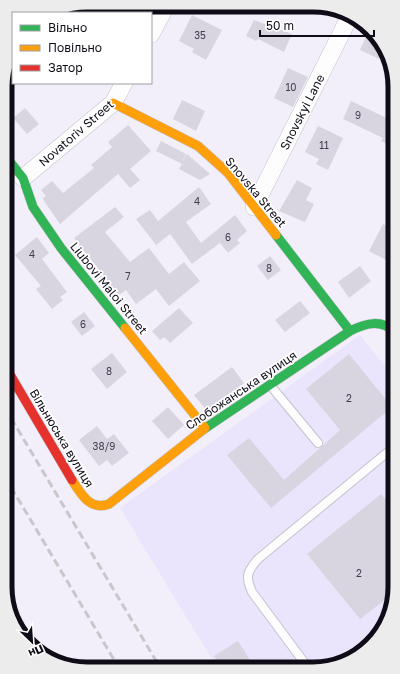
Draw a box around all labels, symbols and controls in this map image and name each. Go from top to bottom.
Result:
legend [12,12,152,84]
scale bar [260,12,374,38]
text: 50 m [266,18,294,33]
text: Вільно [48,20,87,35]
house number: 35 [194,29,206,41]
text: Повільно [48,40,102,55]
text: Затор [48,60,83,75]
street label: Snovskyi Lane [276,72,328,152]
house number: 10 [285,81,297,93]
street label: Novatoriv Street [36,96,117,170]
house number: 9 [355,109,361,121]
house number: 11 [319,139,329,151]
street label: Snovska Street [222,154,290,230]
house number: 4 [194,195,200,207]
house number: 6 [225,231,231,243]
street label: Liubovi Maloi Street [67,239,151,337]
house number: 4 [29,248,35,260]
house number: 8 [266,262,272,274]
house number: 7 [125,270,131,282]
house number: 6 [80,318,86,330]
street label: Слобожанська вулиця [183,347,299,433]
house number: 8 [106,365,112,377]
street label: Вільнюська вулиця [27,386,97,490]
house number: 2 [346,392,352,404]
house number: 38/9 [93,440,115,452]
house number: 2 [356,567,362,579]
north arrow [12,622,52,662]
text: Пн [27,642,46,661]

